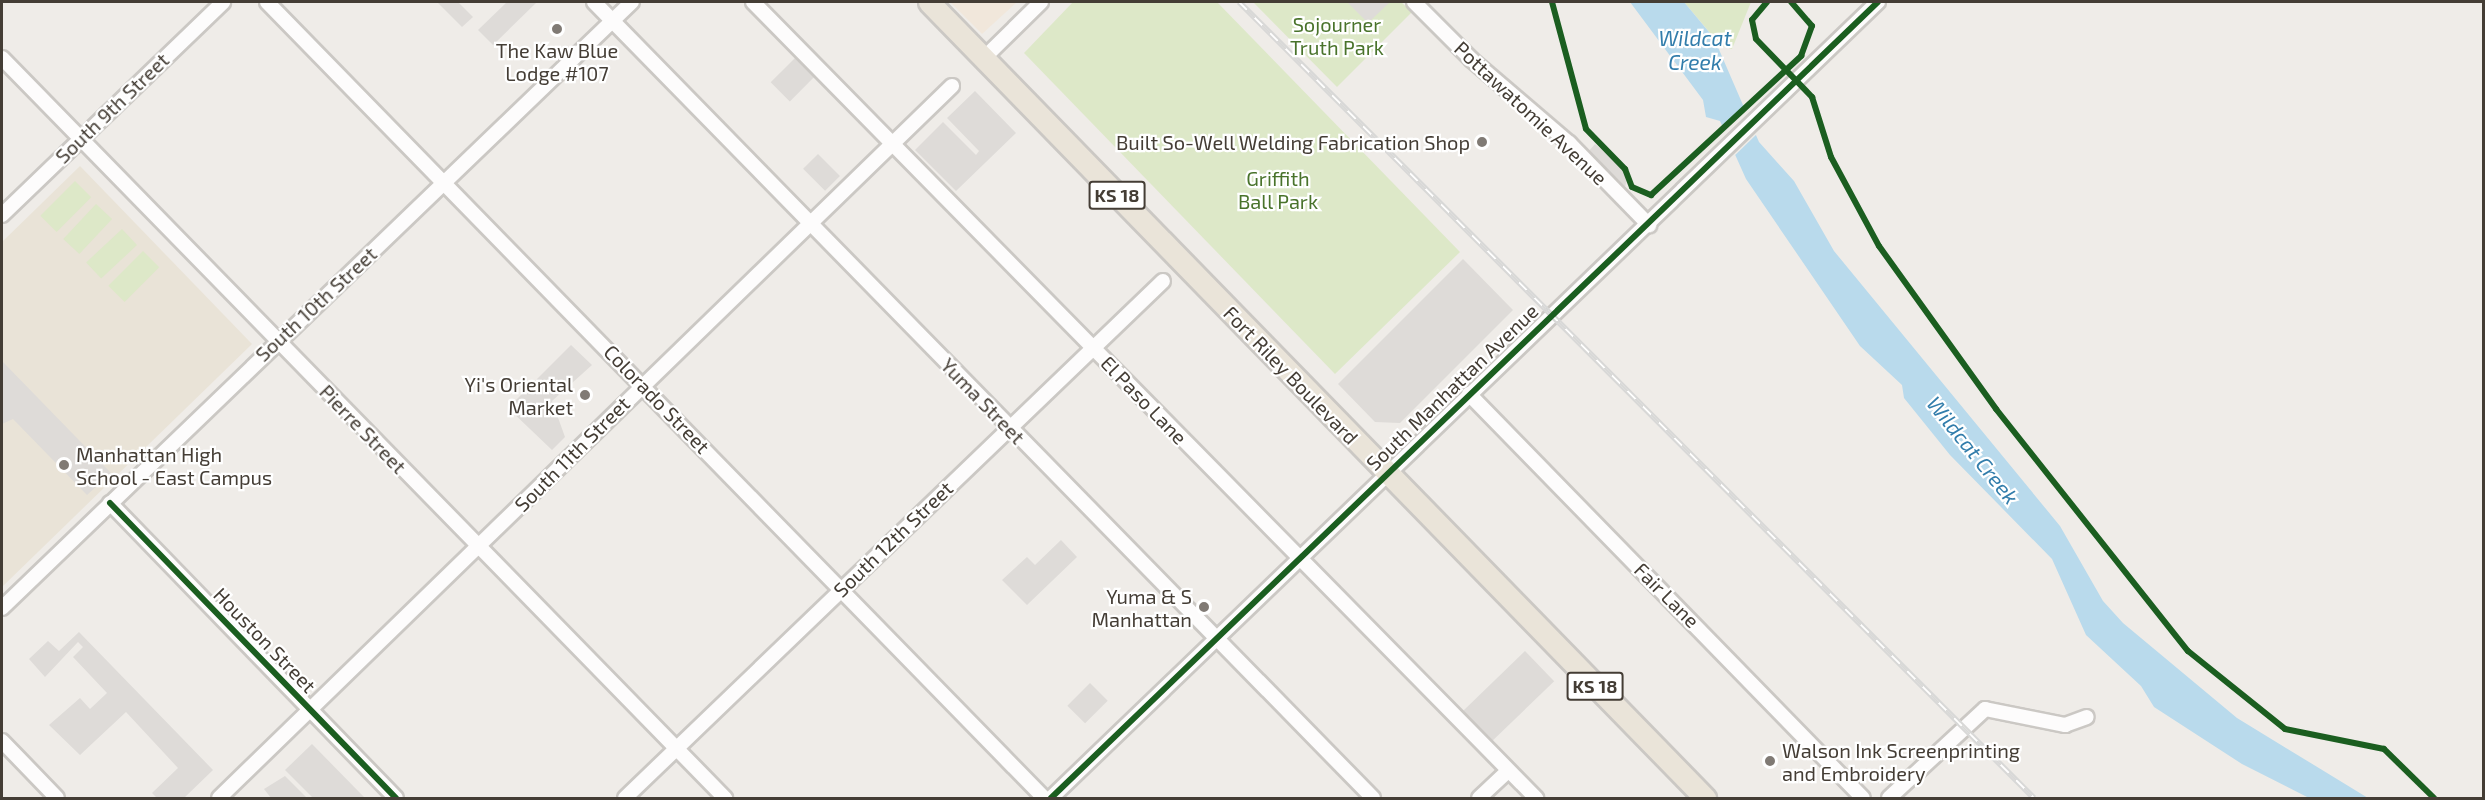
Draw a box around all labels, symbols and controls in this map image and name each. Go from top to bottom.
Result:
park label: Sojourner Truth Park [1290,13,1384,60]
marker: The Kaw Blue Lodge #107 [550,22,564,36]
water label: Wildcat Creek [1658,25,1732,75]
street label: Pottawatomie Avenue [1450,36,1612,190]
place label: The Kaw Blue Lodge #107 [496,38,618,85]
street label: South 9th Street [50,48,174,168]
place label: Built So-Well Welding Fabrication Shop [1115,130,1470,154]
marker: Built So-Well Welding Fabrication Shop [1475,135,1489,149]
park label: Griffith Ball Park [1238,166,1318,213]
road number: KS 18 [1088,180,1146,210]
street label: South 10th Street [250,242,382,366]
street label: South Manhattan Avenue [1361,299,1543,475]
street label: Fort Riley Boulevard [1219,301,1363,449]
street label: Colorado Street [599,340,715,458]
street label: El Paso Lane [1096,351,1192,449]
street label: Yuma Street [936,353,1030,449]
place label: Yi's Oriental Market [465,372,573,419]
street label: Pierre Street [315,380,411,478]
marker: Yi's Oriental Market [578,388,592,402]
street label: South 11th Street [509,391,635,517]
water label: Wildcat Creek [1922,391,2024,509]
place label: Manhattan High School - East Campus [76,442,273,489]
marker: Manhattan High School - East Campus [57,458,71,472]
street label: South 12th Street [828,476,958,602]
street label: Fair Lane [1629,557,1705,633]
street label: Houston Street [209,582,321,698]
place label: Yuma & S Manhattan [1091,584,1192,631]
marker: Yuma & S Manhattan [1197,600,1211,614]
road number: KS 18 [1566,671,1624,701]
place label: Walson Ink Screenprinting and Embroidery [1782,738,2020,785]
marker: Walson Ink Screenprinting and Embroidery [1763,754,1777,768]

